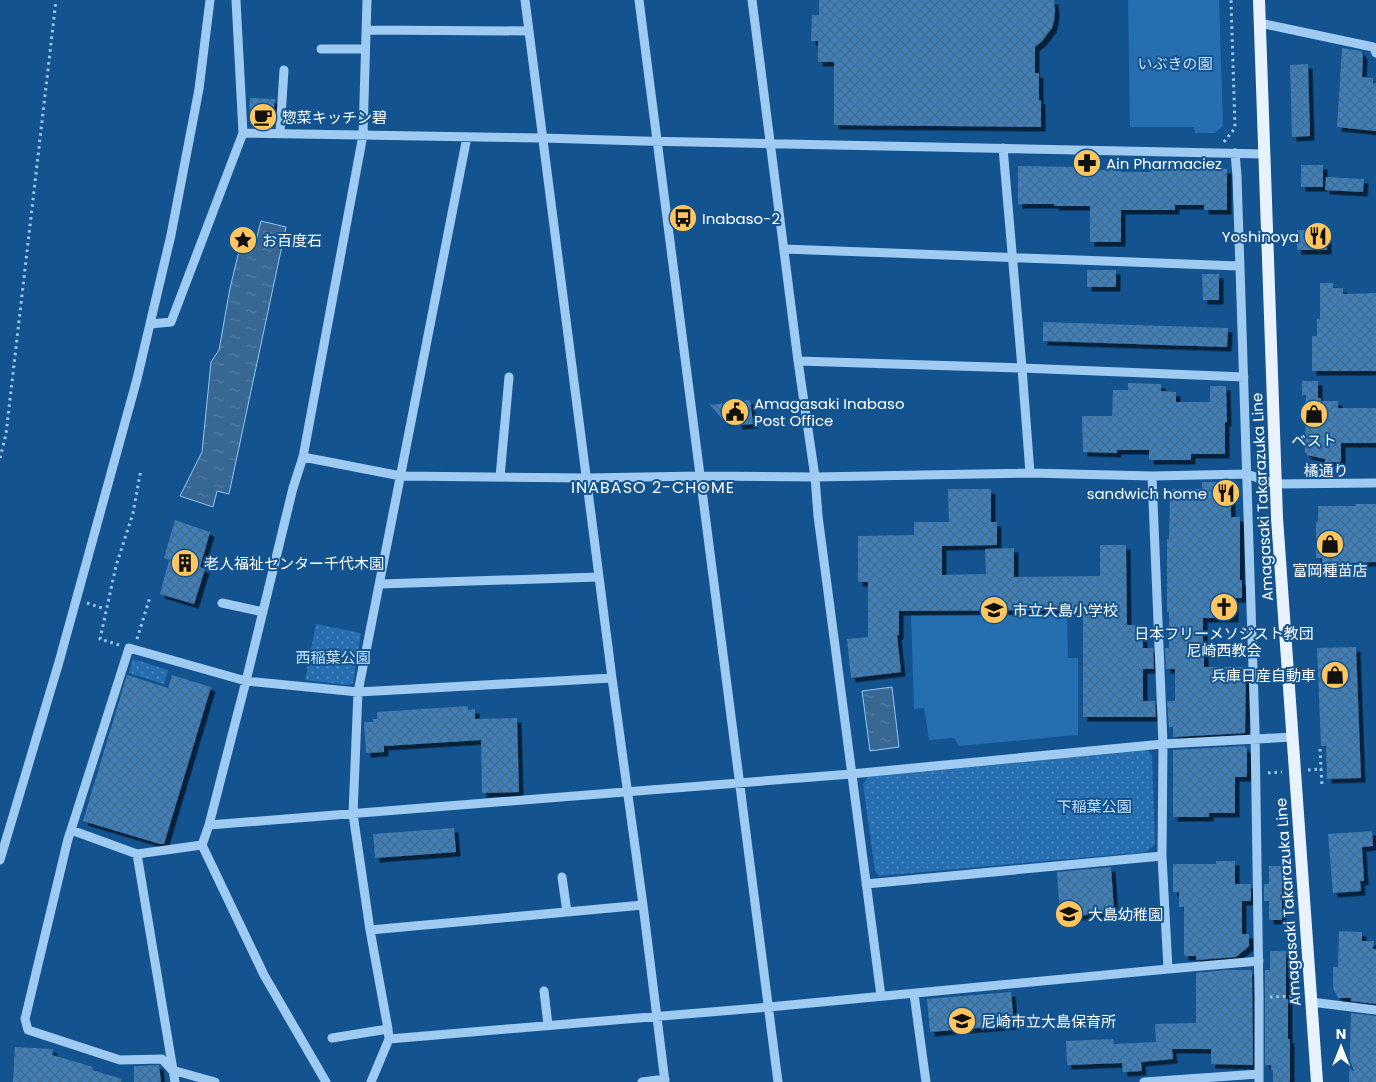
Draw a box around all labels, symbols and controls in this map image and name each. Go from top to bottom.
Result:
park label: いぶきの園 [1137,53,1213,74]
cafe icon: 惣菜キッチン碧 [248,102,278,132]
place label: 惣菜キッチン碧 [282,107,387,128]
pharmacy icon: Ain Pharmaciez [1072,148,1102,178]
place label: Ain Pharmaciez [1106,153,1222,174]
bus stop icon: Inabaso-2 [668,203,698,233]
place label: Inabaso-2 [702,208,780,229]
restaurant icon: Yoshinoya [1303,221,1333,251]
place icon: お百度石 [228,225,258,255]
place label: Yoshinoya [1222,226,1299,247]
place label: お百度石 [262,230,322,251]
street label: Amagasaki Takarazuka Line [1246,392,1278,602]
place label: Amagasaki Inabaso Post Office [754,393,905,431]
public building icon: Amagasaki Inabaso Post Office [720,397,750,427]
shop icon: ベスト [1299,399,1329,429]
place label: ベスト [1291,430,1337,451]
street label: 橘通り [1303,460,1349,481]
district label: INABASO 2-CHOME [571,476,735,499]
restaurant icon: sandwich home [1211,478,1241,508]
place label: sandwich home [1087,483,1207,504]
shop icon: 富岡種苗店 [1315,529,1345,559]
building icon: 老人福祉センター千代木園 [170,548,200,578]
place label: 老人福祉センター千代木園 [204,553,384,574]
place label: 富岡種苗店 [1292,560,1368,581]
church icon: 日本フリーメソジスト教団 尼崎西教会 [1209,592,1239,622]
school or university icon: 市立大島小学校 [979,595,1009,625]
place label: 市立大島小学校 [1013,600,1118,621]
place label: 日本フリーメソジスト教団 尼崎西教会 [1134,623,1314,661]
park label: 西稲葉公園 [295,647,371,668]
shop icon: 兵庫日産自動車 [1320,660,1350,690]
place label: 兵庫日産自動車 [1211,665,1316,686]
park label: 下稲葉公園 [1056,796,1132,817]
street label: Amagasaki Takarazuka Line [1270,797,1306,1007]
school or university icon: 大島幼稚園 [1054,899,1084,929]
place label: 大島幼稚園 [1088,904,1163,925]
school or university icon: 尼崎市立大島保育所 [947,1006,977,1036]
place label: 尼崎市立大島保育所 [981,1011,1116,1032]
north arrow [1316,1022,1366,1072]
text: N [1336,1024,1346,1044]

